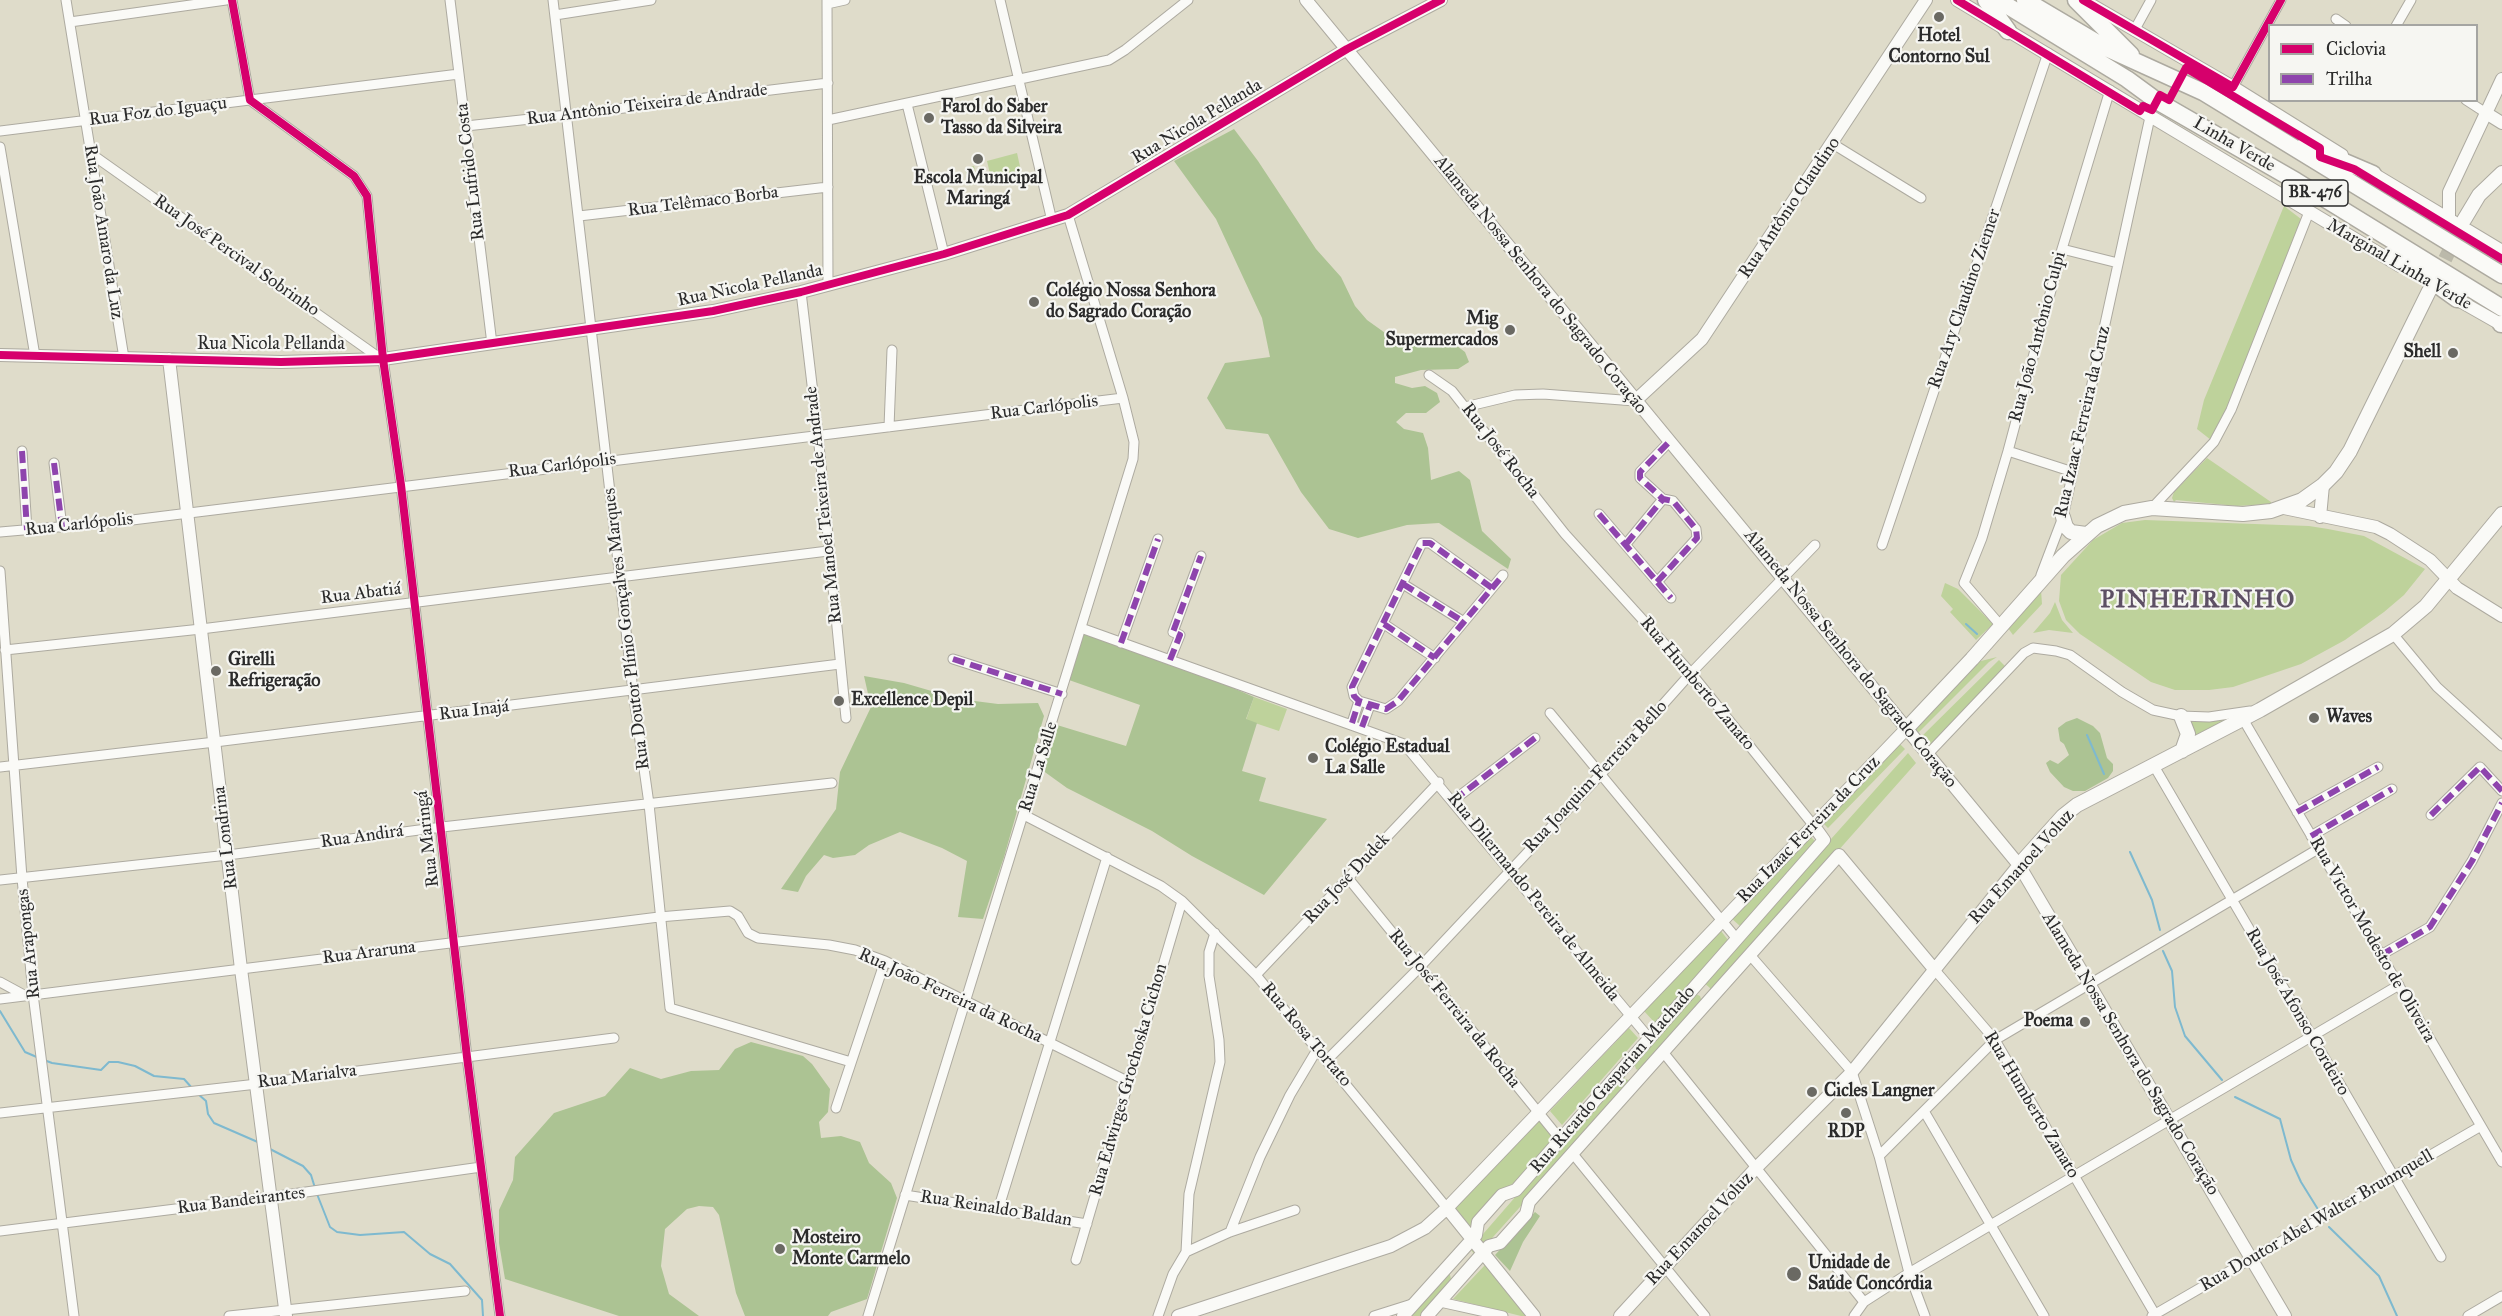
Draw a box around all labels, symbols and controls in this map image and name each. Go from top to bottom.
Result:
marker: Hotel Contorno Sul [1932,10,1946,24]
legend [2268,24,2478,102]
place label: Hotel Contorno Sul [1888,26,1990,68]
text: Ciclovia [2326,38,2386,60]
text: Trilha [2326,68,2372,90]
street label: Rua Nicola Pellanda [1128,75,1266,169]
street label: Rua Antônio Teixeira de Andrade [525,79,769,131]
street label: Rua Foz do Iguaçu [88,93,228,131]
place label: Farol do Saber Tasso da Silveira [941,97,1062,140]
street label: Rua Lufrido Costa [452,102,490,242]
marker: Farol do Saber Tasso da Silveira [922,111,936,125]
street label: Linha Verde [2189,113,2279,177]
street label: Rua Antônio Claudino [1735,133,1845,283]
street label: Rua João Amaro da Luz [79,143,127,321]
street label: Alameda Nossa Senhora do Sagrado Coração [1429,151,1651,419]
marker: Escola Municipal Maringá [971,152,985,166]
place label: Escola Municipal Maringá [913,168,1043,210]
road number: BR-476 [2282,180,2348,206]
street label: Rua Telêmaco Borba [626,182,780,222]
street label: Rua José Percival Sobrinho [149,190,323,322]
street label: Rua Ary Claudino Ziemer [1924,206,2006,392]
street label: Marginal Linha Verde [2323,215,2475,315]
street label: Rua João Antônio Culpi [2005,249,2071,425]
street label: Rua Nicola Pellanda [675,260,825,312]
place label: Colégio Nossa Senhora do Sagrado Coração [1046,281,1216,324]
marker: Colégio Nossa Senhora do Sagrado Coração [1027,295,1041,309]
place label: Mig Supermercados [1386,309,1498,352]
marker: Mig Supermercados [1503,323,1517,337]
street label: Rua Izaac Ferreira da Cruz [2050,324,2116,520]
street label: Rua Nicola Pellanda [197,334,345,356]
place label: Shell [2403,342,2441,364]
marker: Shell [2446,346,2460,360]
street label: Rua Manoel Teixeira de Andrade [801,385,847,625]
street label: Rua Carlópolis [989,391,1099,425]
street label: Rua José Rocha [1456,399,1544,503]
street label: Rua Carlópolis [507,449,617,483]
street label: Rua Doutor Plínio Gonçalves Marques [599,487,655,771]
street label: Rua Carlópolis [24,509,134,541]
street label: Alameda Nossa Senhora do Sagrado Coração [1739,525,1961,793]
street label: Rua Abatiá [320,578,402,610]
district label: PINHEIRINHO [2100,587,2296,615]
street label: Rua Humberto Zanato [1635,613,1759,755]
place label: Girelli Refrigeração [228,650,320,692]
marker: Girelli Refrigeração [209,664,223,678]
place label: Excellence Depil [851,690,973,712]
marker: Excellence Depil [832,694,846,708]
street label: Rua Inajá [438,696,510,726]
street label: Rua Joaquim Ferreira Bello [1520,696,1672,858]
place label: Waves [2326,707,2372,729]
marker: Waves [2307,711,2321,725]
street label: Rua La Salle [1015,719,1063,815]
place label: Colégio Estadual La Salle [1325,737,1450,780]
marker: Colégio Estadual La Salle [1306,751,1320,765]
street label: Rua Izaac Ferreira da Cruz [1733,752,1885,908]
street label: Rua Londrina [209,785,243,891]
street label: Rua Dilermando Pereira de Almeida [1442,788,1624,1006]
street label: Rua Maringá [411,789,445,889]
street label: Rua Emanoel Voluz [1965,805,2079,929]
street label: Rua Andirá [319,820,405,854]
street label: Rua José Dudek [1299,829,1395,929]
street label: Rua Victor Modesto de Oliveira [2304,833,2440,1047]
street label: Rua Arapongas [12,888,46,1000]
street label: Alameda Nossa Senhora do Sagrado Coração [2037,909,2223,1199]
street label: Rua José Afonso Cordeiro [2240,924,2354,1100]
street label: Rua José Ferreira da Rocha [1383,925,1525,1093]
street label: Rua Araruna [321,937,417,969]
street label: Rua João Ferreira da Rocha [854,944,1046,1048]
street label: Rua Edwirges Grochoska Cichon [1085,961,1173,1199]
street label: Rua Rosa Tortato [1256,978,1356,1092]
street label: Rua Ricardo Gasparian Machado [1526,982,1700,1178]
place label: Poema [2024,1011,2073,1033]
marker: Poema [2078,1015,2092,1029]
street label: Rua Humberto Zanato [1979,1028,2083,1182]
street label: Rua Marialva [256,1060,358,1094]
place label: Cicles Langner [1824,1081,1935,1103]
marker: Cicles Langner [1805,1085,1819,1099]
marker: RDP [1839,1106,1853,1120]
place label: RDP [1828,1122,1864,1144]
street label: Rua Doutor Abel Walter Brunnquell [2196,1145,2438,1297]
street label: Rua Emanoel Voluz [1642,1168,1758,1290]
street label: Rua Bandeirantes [176,1182,306,1220]
street label: Rua Reinaldo Baldan [918,1186,1074,1232]
place label: Mosteiro Monte Carmelo [792,1228,910,1270]
marker: Mosteiro Monte Carmelo [773,1242,787,1256]
place label: Unidade de Saúde Concórdia [1808,1253,1932,1296]
marker: Unidade de Saúde Concórdia [1785,1265,1803,1283]

